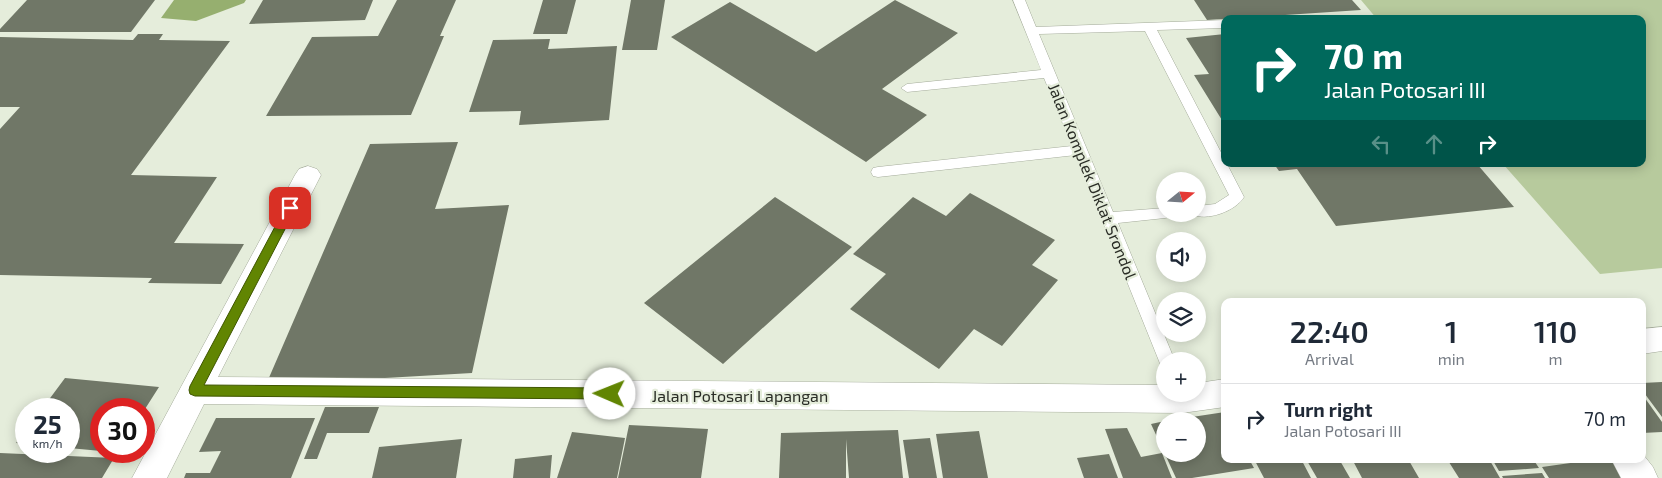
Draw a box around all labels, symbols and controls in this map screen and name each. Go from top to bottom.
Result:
text: 70 m [1324,34,1403,76]
icon: right [1241,35,1306,100]
text: Jalan Potosari III [1324,76,1486,102]
street label: Jalan Komplek Diklat Srondol [1045,80,1141,282]
icon: left [1367,130,1395,158]
icon: ahead [1420,130,1448,158]
icon: right [1473,130,1501,158]
north arrow [1156,172,1206,222]
map controls [1156,172,1206,462]
pin [269,187,311,229]
icon: arrive [276,194,304,222]
button: sound [1156,232,1206,282]
button: layers [1156,292,1206,342]
text: 22:40 [1290,313,1369,349]
text: 1 [1445,313,1458,349]
text: 110 [1534,313,1577,349]
text: Arrival [1305,349,1354,368]
text: min [1438,349,1465,368]
text: m [1548,349,1562,368]
button: + [1156,352,1206,402]
position arrow [583,367,635,419]
street label: Jalan Potosari Lapangan [652,386,828,405]
speed limit sign: 30 [90,398,155,463]
text: Turn right [1284,398,1372,421]
icon: right [1241,405,1269,433]
text: 70 m [1584,407,1626,430]
text: 25 [33,409,62,439]
button: − [1156,412,1206,462]
text: Jalan Potosari III [1284,421,1402,440]
text: km/h [33,436,62,450]

